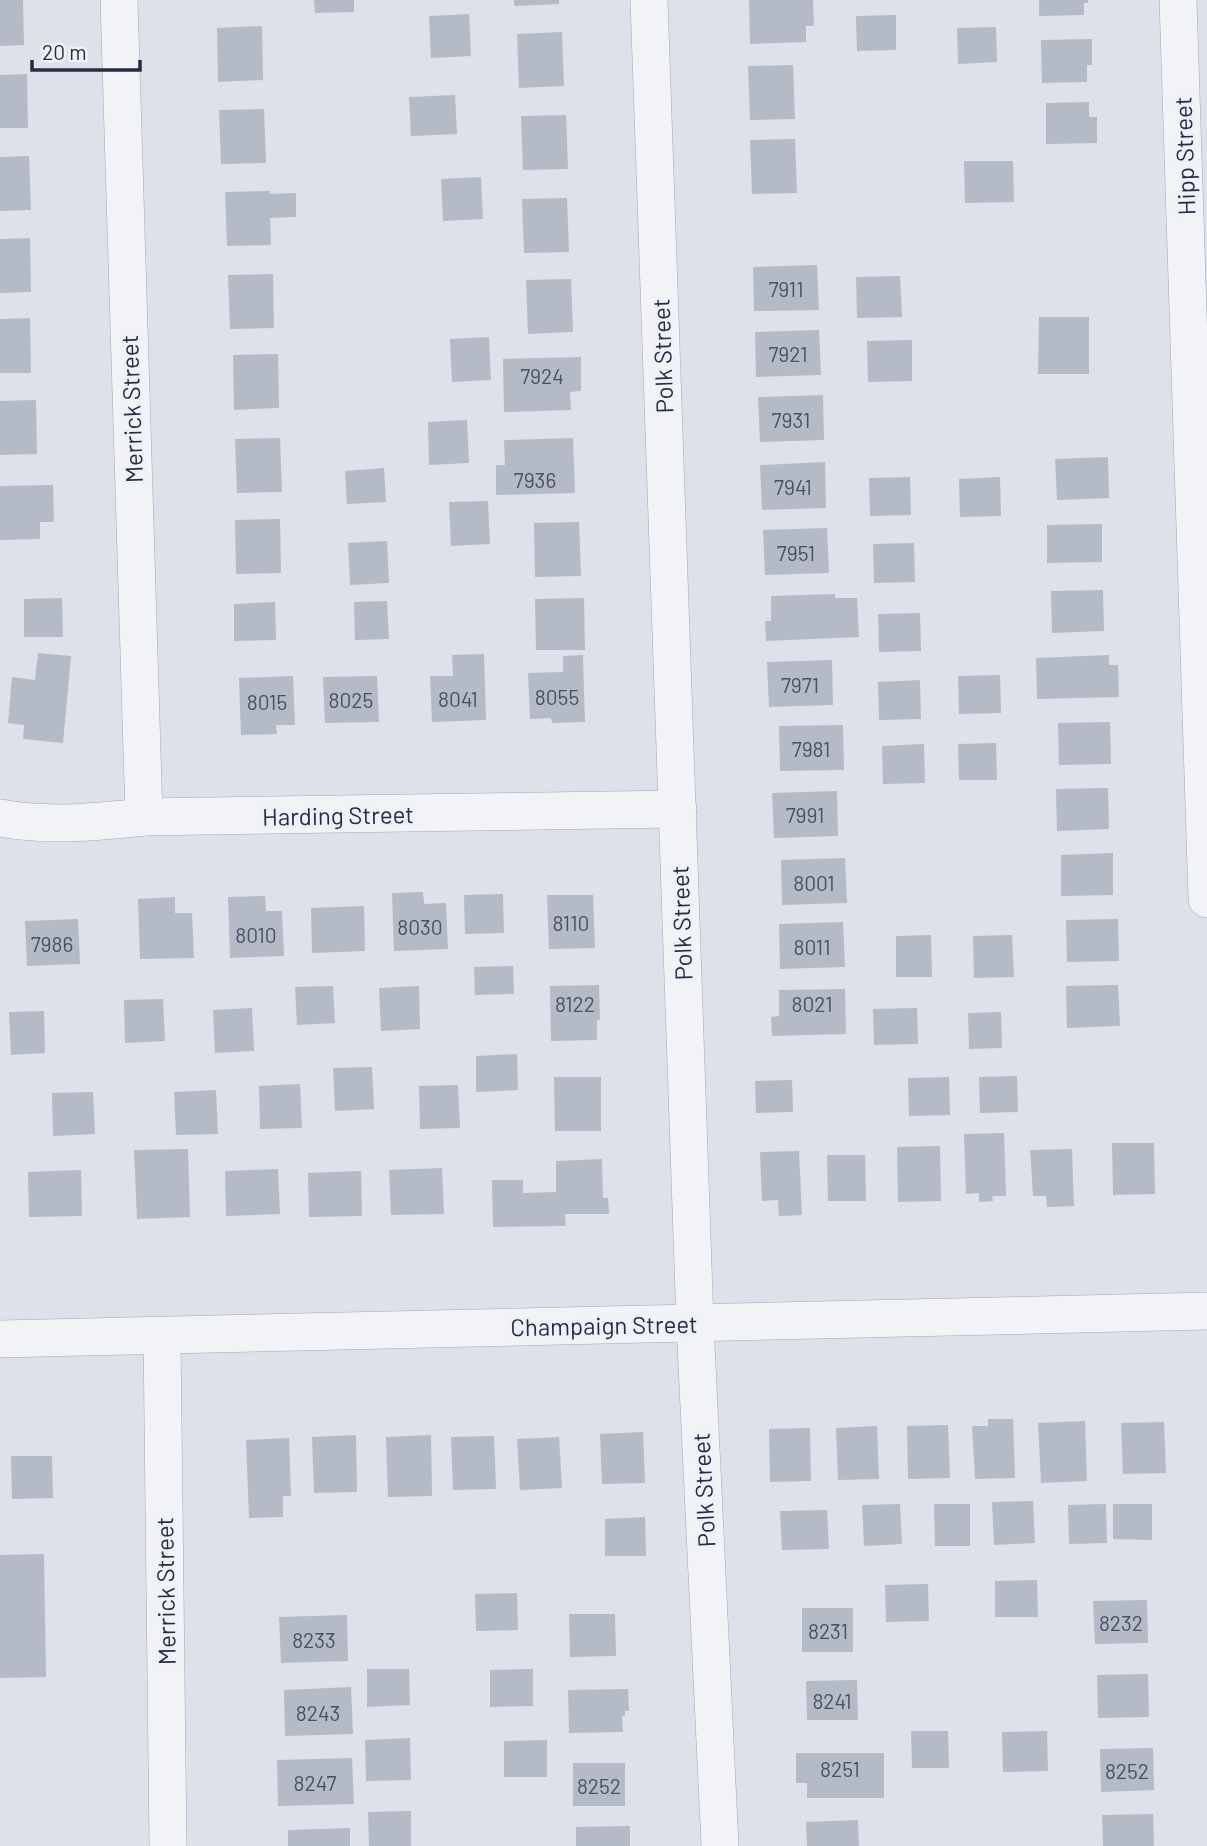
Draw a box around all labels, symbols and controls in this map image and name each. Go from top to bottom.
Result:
scale bar [32,28,140,72]
text: 20 m [42,39,87,64]
street label: Hipp Street [1167,96,1201,216]
house number: 7911 [768,276,804,301]
street label: Polk Street [646,298,678,414]
street label: Merrick Street [114,334,148,484]
house number: 7921 [768,341,808,366]
house number: 7924 [520,363,564,388]
house number: 7931 [772,407,810,432]
house number: 7936 [514,467,556,492]
house number: 7941 [774,474,812,499]
house number: 7951 [777,540,815,565]
house number: 7971 [781,672,819,697]
house number: 8055 [535,684,579,709]
house number: 8041 [438,686,478,711]
house number: 8025 [329,687,373,712]
house number: 8015 [247,689,287,714]
house number: 7981 [792,736,830,761]
street label: Harding Street [262,799,414,831]
house number: 7991 [786,802,824,827]
street label: Polk Street [665,865,697,981]
house number: 8001 [793,870,835,895]
house number: 8110 [553,910,589,935]
house number: 8030 [397,914,443,939]
house number: 8010 [235,922,277,947]
house number: 7986 [31,931,73,956]
house number: 8011 [794,934,830,959]
house number: 8122 [555,991,595,1016]
house number: 8021 [791,991,833,1016]
street label: Champaign Street [510,1309,698,1341]
street label: Polk Street [686,1432,720,1548]
street label: Merrick Street [149,1517,181,1665]
house number: 8232 [1099,1610,1143,1635]
house number: 8231 [808,1618,848,1643]
house number: 8233 [292,1627,336,1652]
house number: 8241 [812,1688,852,1713]
house number: 8243 [296,1700,340,1725]
house number: 8251 [820,1756,860,1781]
house number: 8252 [1105,1758,1149,1783]
house number: 8247 [293,1770,337,1795]
house number: 8252 [577,1773,621,1798]

